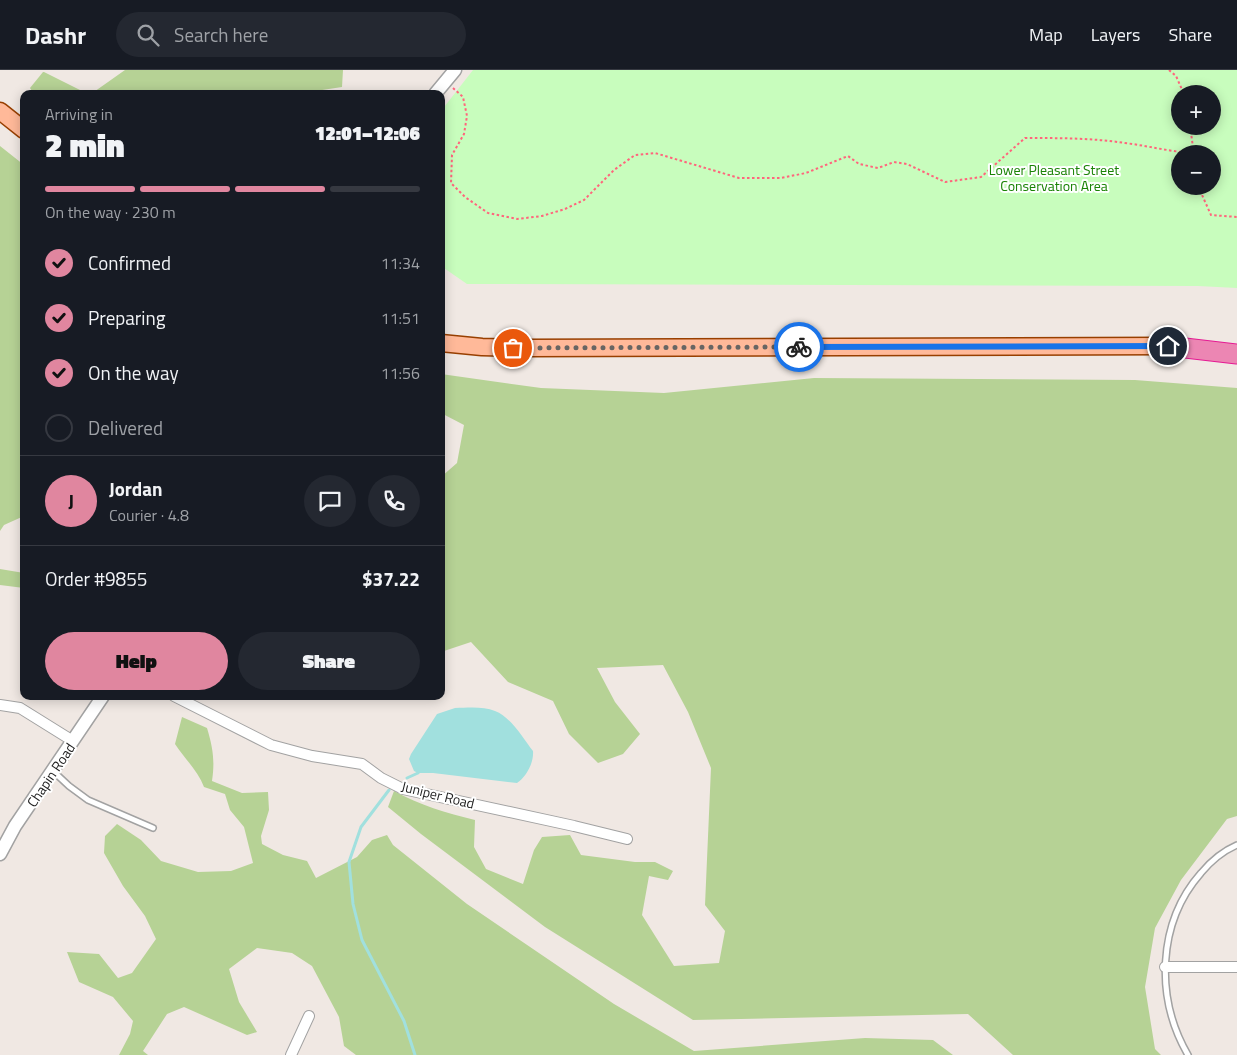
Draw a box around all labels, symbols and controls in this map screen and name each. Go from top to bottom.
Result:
search box [116,12,466,57]
text: Dashr [25,17,86,53]
text: Search here [174,20,268,49]
icon: search [134,21,162,49]
text: Map [1029,21,1063,48]
text: Layers [1091,21,1140,48]
text: Share [1168,21,1212,48]
map controls [1171,85,1221,195]
button: + [1171,85,1221,135]
text: Arriving in [45,102,113,126]
text: 12:01–12:06 [315,118,420,147]
text: 2 min [45,121,125,169]
button: − [1171,145,1221,195]
park label: Lower Pleasant Street Conservation Area [989,159,1119,196]
text: On the way · 230 m [45,200,176,224]
text: Confirmed [88,248,171,277]
icon: check [45,249,73,277]
text: 11:34 [381,251,420,275]
text: Preparing [88,303,165,332]
icon: check [45,304,73,332]
text: 11:51 [381,306,420,330]
courier [774,322,824,372]
pin [1147,325,1189,367]
pin [492,327,534,369]
icon: home [1154,332,1182,360]
icon: bike [785,333,813,361]
icon: bag [499,334,527,362]
text: On the way [88,358,179,387]
icon: check [45,359,73,387]
text: 11:56 [381,361,420,385]
text: Delivered [88,413,163,442]
text: Jordan [109,474,162,503]
button: chat [304,475,356,527]
button: phone [368,475,420,527]
text: J [68,486,74,515]
text: Courier · 4.8 [109,503,189,527]
text: Order #9855 [45,564,147,593]
text: $37.22 [362,564,420,593]
button: Help [45,632,228,690]
button: Share [238,632,420,690]
street label: Chapin Road [21,738,80,811]
street label: Juniper Road [399,775,477,814]

